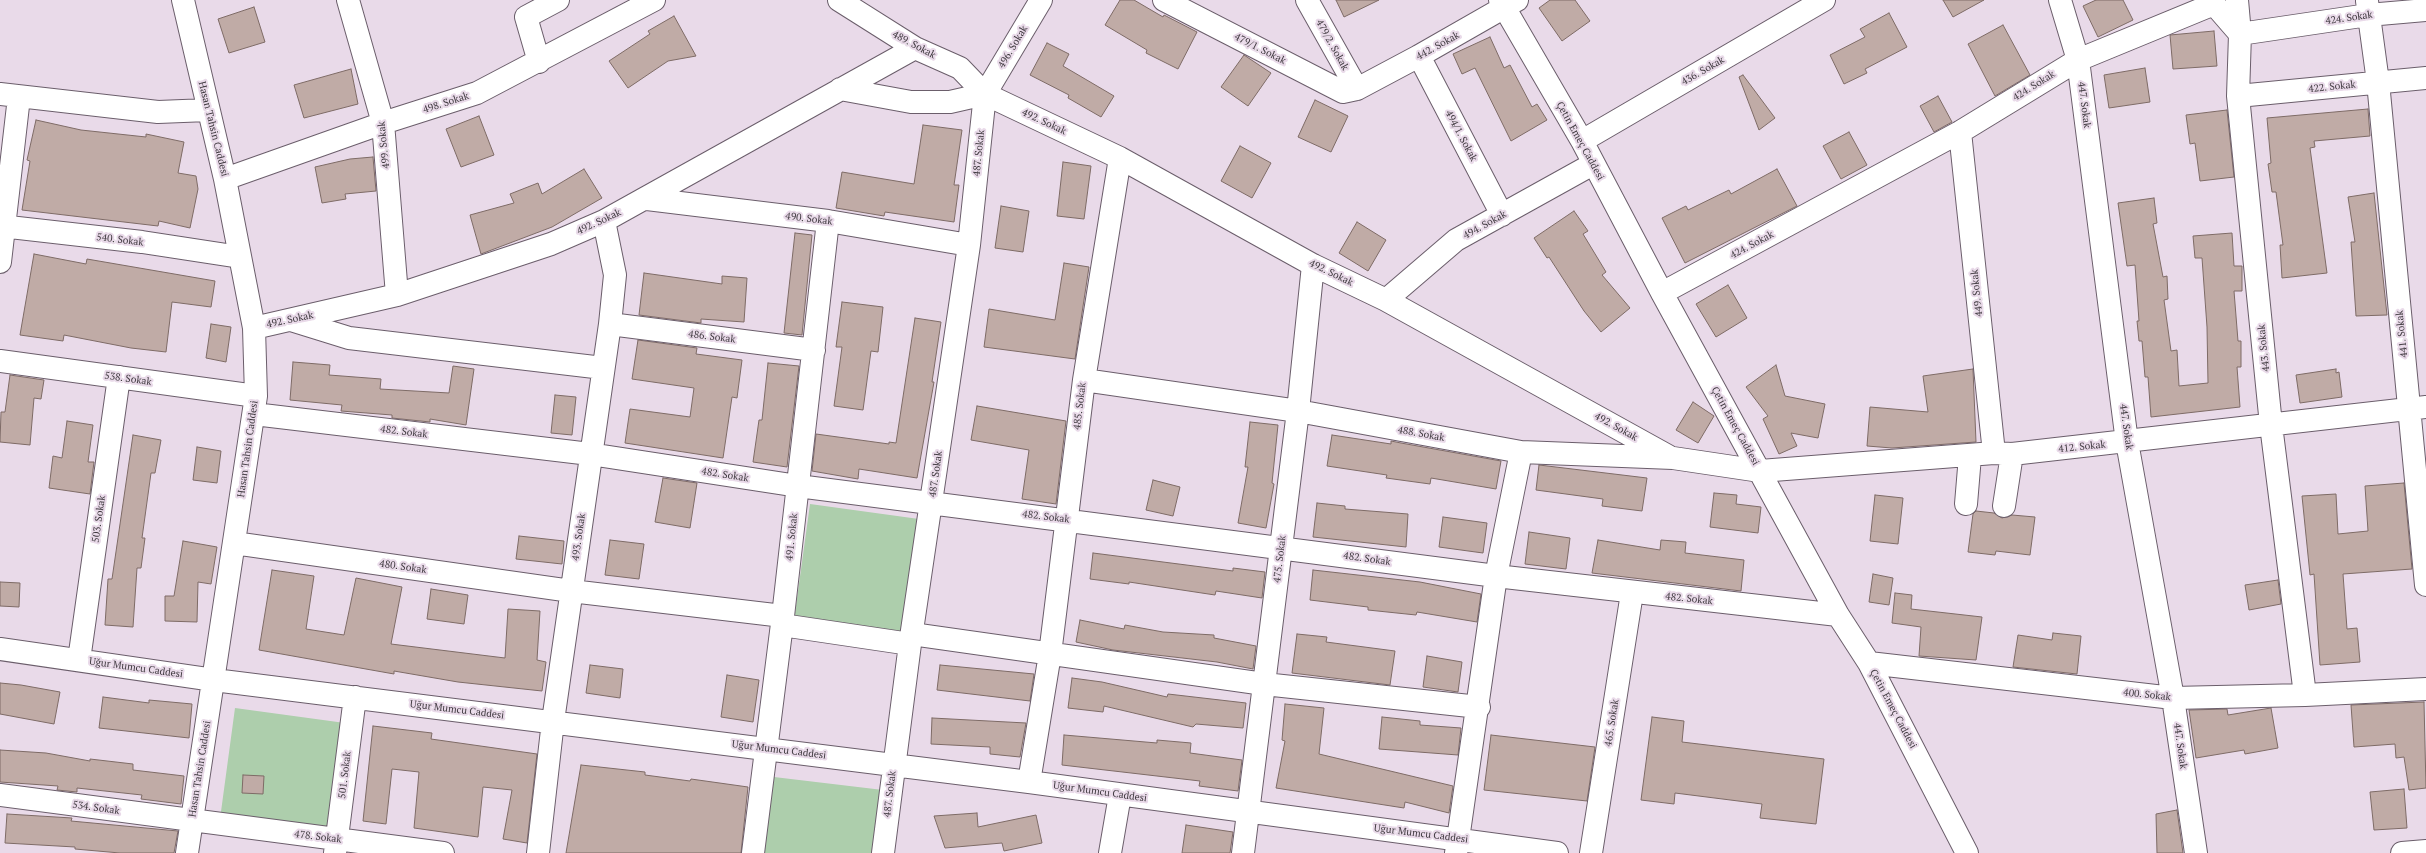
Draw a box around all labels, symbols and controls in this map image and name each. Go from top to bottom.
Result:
street label: 424. Sokak [2325,9,2373,27]
street label: 479/2. Sokak [1313,17,1351,73]
street label: 496. Sokak [996,24,1030,70]
street label: 489. Sokak [890,29,938,61]
street label: 442. Sokak [1414,29,1462,63]
street label: 479/1. Sokak [1232,31,1288,67]
street label: 436. Sokak [1679,54,1727,88]
street label: 424. Sokak [2011,68,2057,104]
street label: 422. Sokak [2308,79,2356,95]
street label: Hasan Tahsin Caddesi [195,80,231,178]
street label: 447. Sokak [2075,81,2093,129]
street label: 498. Sokak [422,90,470,116]
street label: Çetin Emeç Caddesi [1553,100,1607,182]
street label: 492. Sokak [1020,107,1068,137]
street label: 494/1. Sokak [1443,108,1479,164]
street label: 499. Sokak [376,121,392,169]
street label: 487. Sokak [971,129,987,177]
street label: 492. Sokak [575,207,623,237]
street label: 494. Sokak [1461,208,1509,242]
street label: 490. Sokak [785,210,833,228]
street label: 424. Sokak [1728,229,1776,261]
street label: 540. Sokak [96,231,144,249]
street label: 492. Sokak [1307,257,1355,289]
street label: 449. Sokak [1969,269,1985,317]
street label: 492. Sokak [266,309,314,331]
street label: 441. Sokak [2394,310,2410,358]
street label: 443. Sokak [2256,324,2272,372]
street label: 486. Sokak [688,328,736,346]
street label: 538. Sokak [104,370,152,388]
street label: 485. Sokak [1071,382,1089,430]
street label: Çetin Emeç Caddesi [1708,385,1762,467]
street label: Hasan Tahsin Caddesi [235,400,261,498]
street label: 447. Sokak [2117,403,2135,451]
street label: 492. Sokak [1592,410,1640,444]
street label: 482. Sokak [380,423,428,441]
street label: 488. Sokak [1397,424,1445,444]
street label: 412. Sokak [2058,439,2106,455]
street label: 487. Sokak [927,450,945,498]
street label: 482. Sokak [701,465,749,485]
street label: 503. Sokak [90,495,108,543]
street label: 482. Sokak [1022,508,1070,526]
street label: 493. Sokak [570,513,588,561]
street label: 491. Sokak [784,513,800,561]
street label: 475. Sokak [1271,535,1289,583]
street label: 482. Sokak [1343,550,1391,568]
street label: 480. Sokak [379,558,427,576]
street label: 482. Sokak [1665,591,1713,607]
street label: Uğur Mumcu Caddesi [88,655,184,681]
street label: Çetin Emeç Caddesi [1867,667,1919,751]
street label: 400. Sokak [2123,687,2171,703]
street label: Uğur Mumcu Caddesi [409,698,505,722]
street label: 465. Sokak [1602,699,1622,747]
street label: Hasan Tahsin Caddesi [186,720,214,818]
street label: 447. Sokak [2171,722,2189,770]
street label: Uğur Mumcu Caddesi [731,738,827,762]
street label: 501. Sokak [336,751,354,799]
street label: 487. Sokak [881,770,899,818]
street label: Uğur Mumcu Caddesi [1052,779,1148,805]
street label: 534. Sokak [72,799,120,817]
street label: Uğur Mumcu Caddesi [1373,822,1469,846]
street label: 478. Sokak [294,828,342,846]

